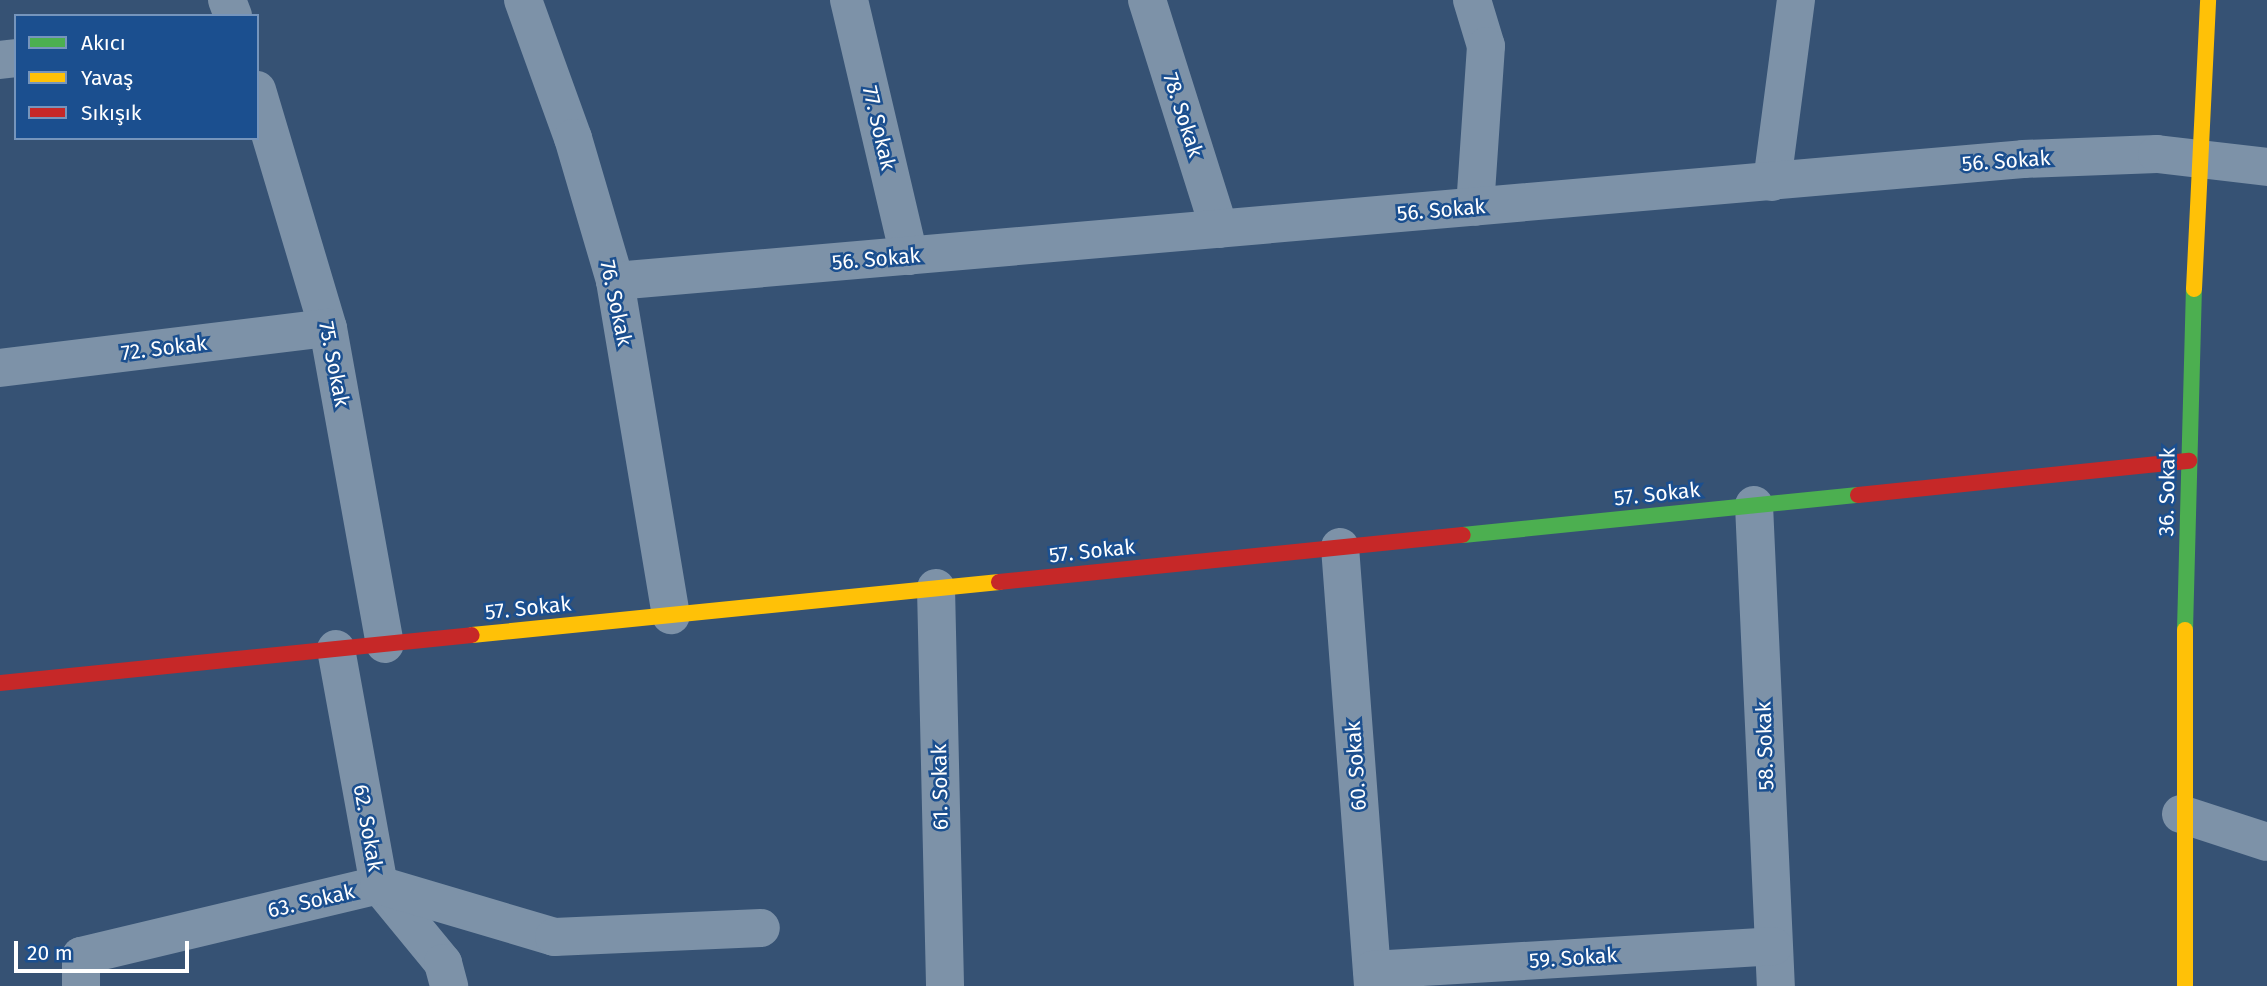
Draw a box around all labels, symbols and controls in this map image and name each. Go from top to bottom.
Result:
legend [14,14,259,140]
text: Akıcı [81,30,126,56]
text: Yavaş [81,65,133,91]
street label: 78. Sokak [1158,70,1208,160]
street label: 77. Sokak [857,83,901,173]
text: Sıkışık [81,100,142,126]
street label: 56. Sokak [1961,145,2051,177]
street label: 56. Sokak [1396,194,1486,226]
street label: 56. Sokak [831,243,921,275]
street label: 76. Sokak [595,258,637,348]
street label: 75. Sokak [313,319,355,409]
street label: 72. Sokak [120,330,208,366]
street label: 36. Sokak [2154,447,2180,537]
street label: 57. Sokak [1613,477,1701,511]
street label: 57. Sokak [1048,534,1136,568]
street label: 57. Sokak [484,591,572,625]
street label: 58. Sokak [1751,701,1779,791]
street label: 60. Sokak [1340,720,1372,812]
street label: 61. Sokak [927,744,953,830]
street label: 62. Sokak [348,782,388,874]
street label: 63. Sokak [265,879,357,923]
scale bar [18,926,192,970]
text: 20 m [27,940,73,966]
street label: 59. Sokak [1528,942,1618,974]

